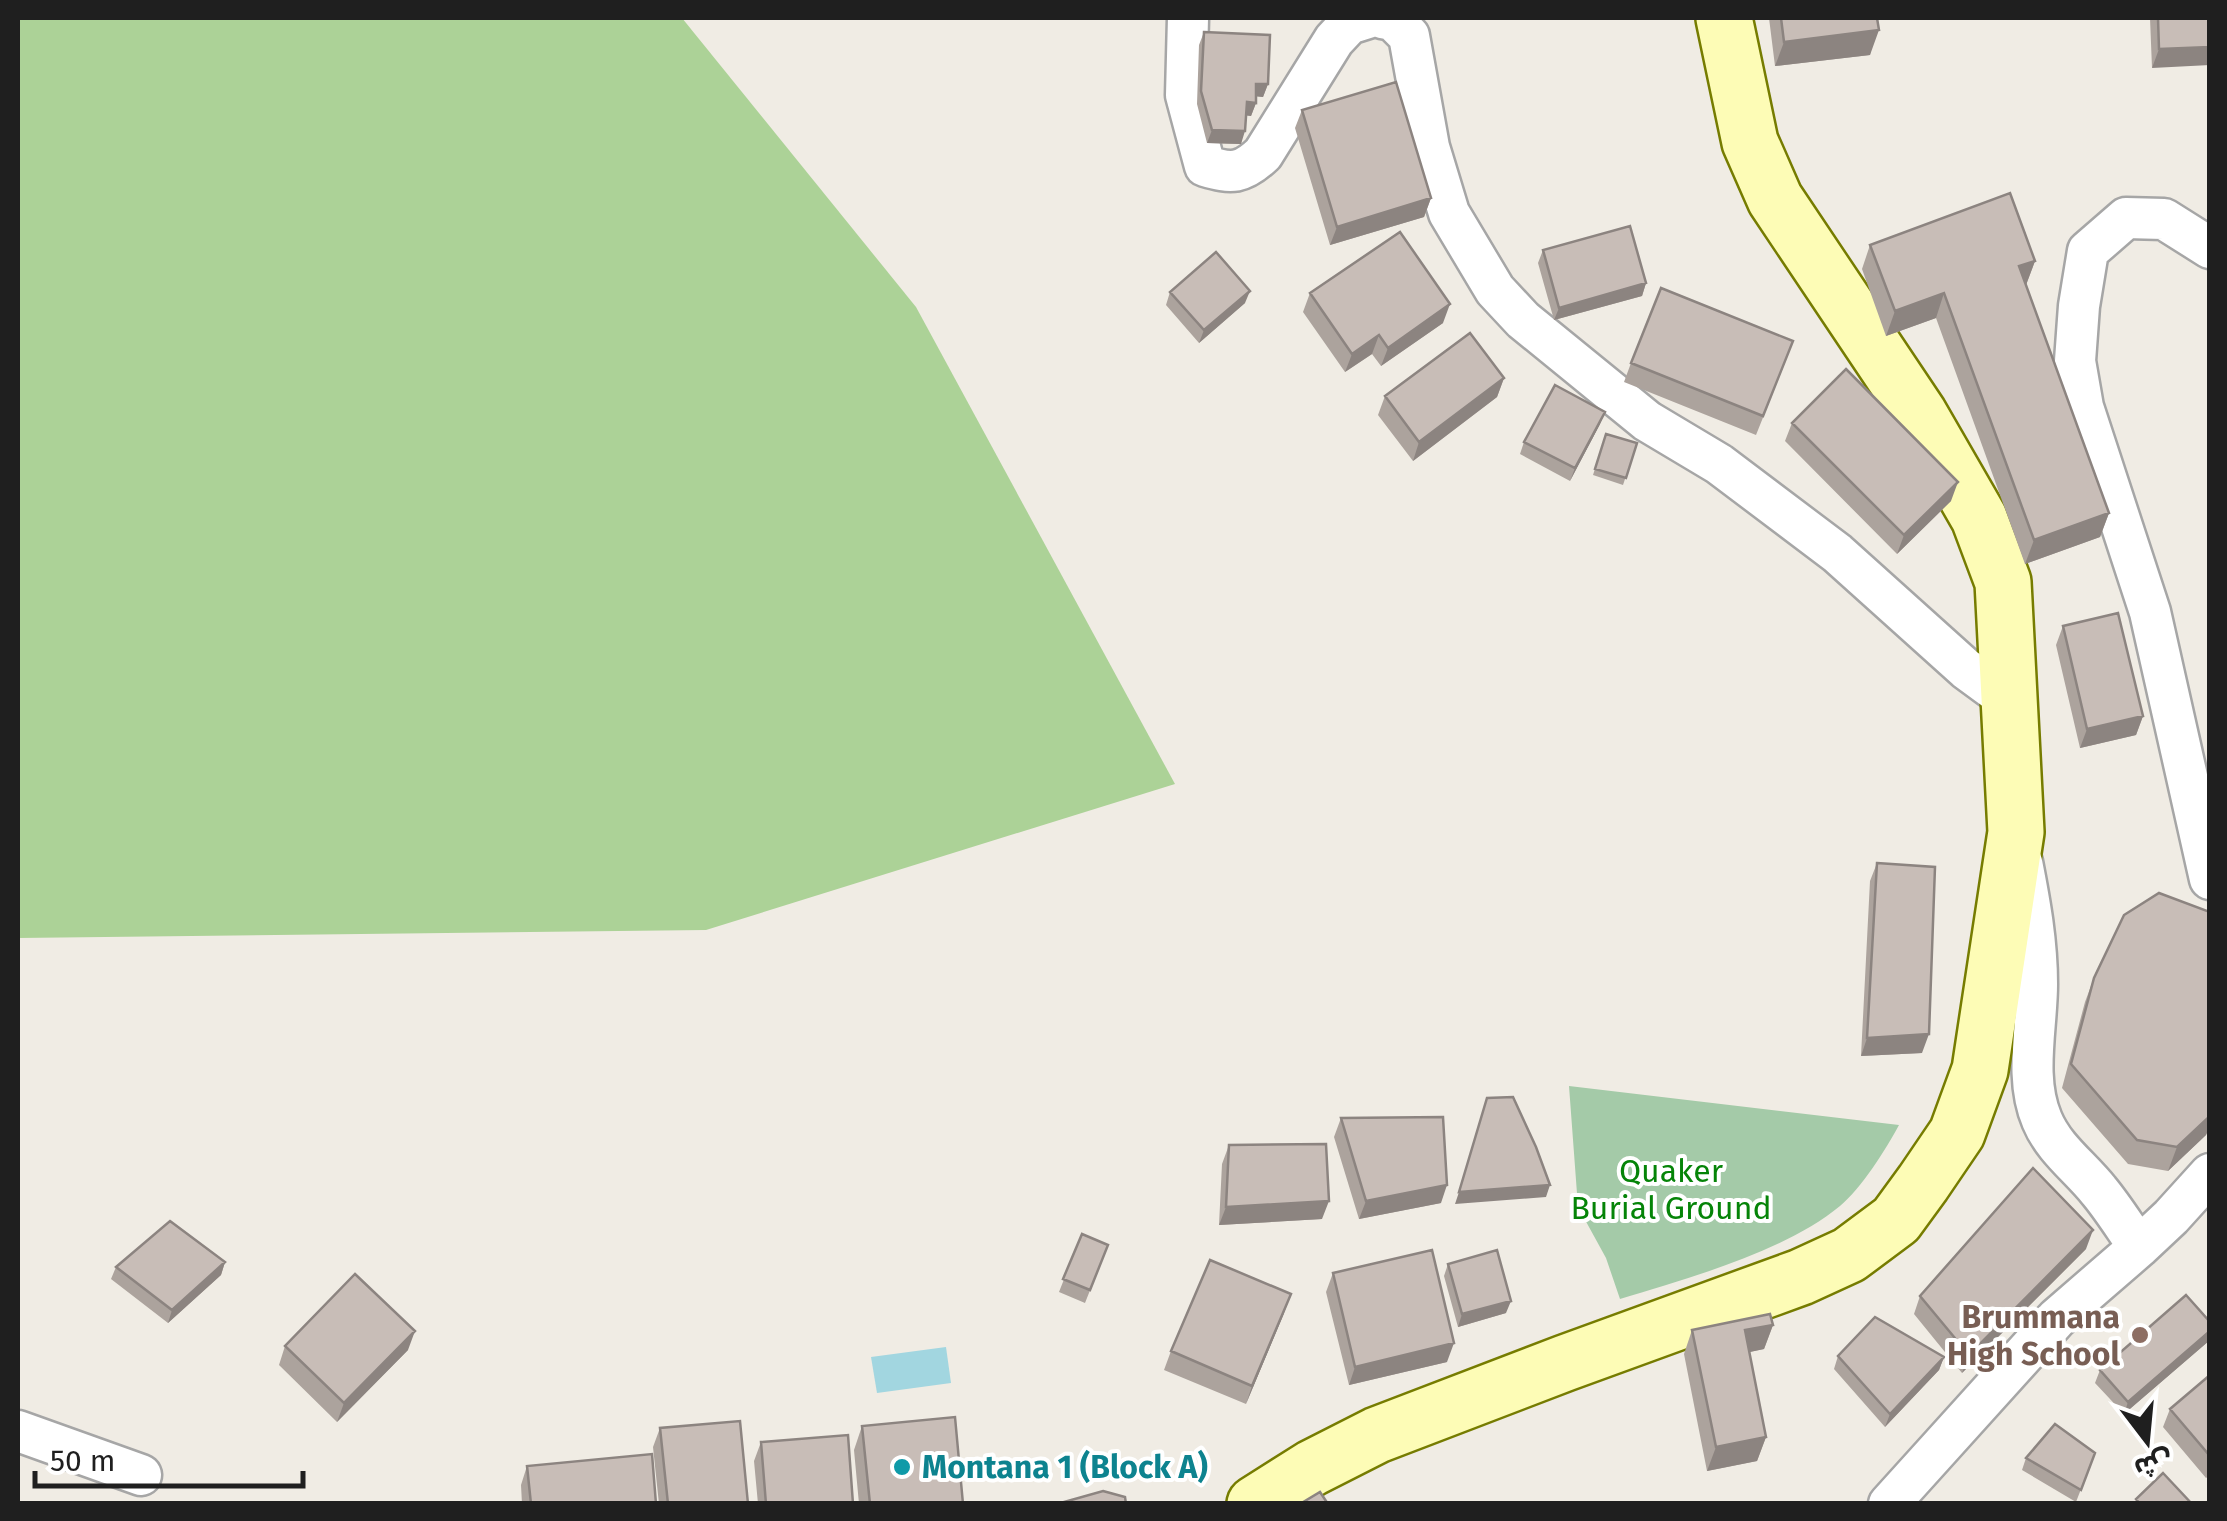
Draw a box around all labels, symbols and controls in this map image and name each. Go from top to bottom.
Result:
park label: Quaker Burial Ground [1570,1152,1772,1227]
place label: Brummana High School [1947,1298,2120,1373]
marker: Brummana High School [2129,1324,2151,1346]
north arrow [2097,1391,2197,1491]
scale bar [35,1426,302,1488]
text: 50 m [50,1443,115,1479]
text: ش [2131,1443,2177,1486]
place label: Montana 1 (Block A) [922,1448,1208,1486]
marker: Montana 1 (Block A) [891,1456,913,1478]

